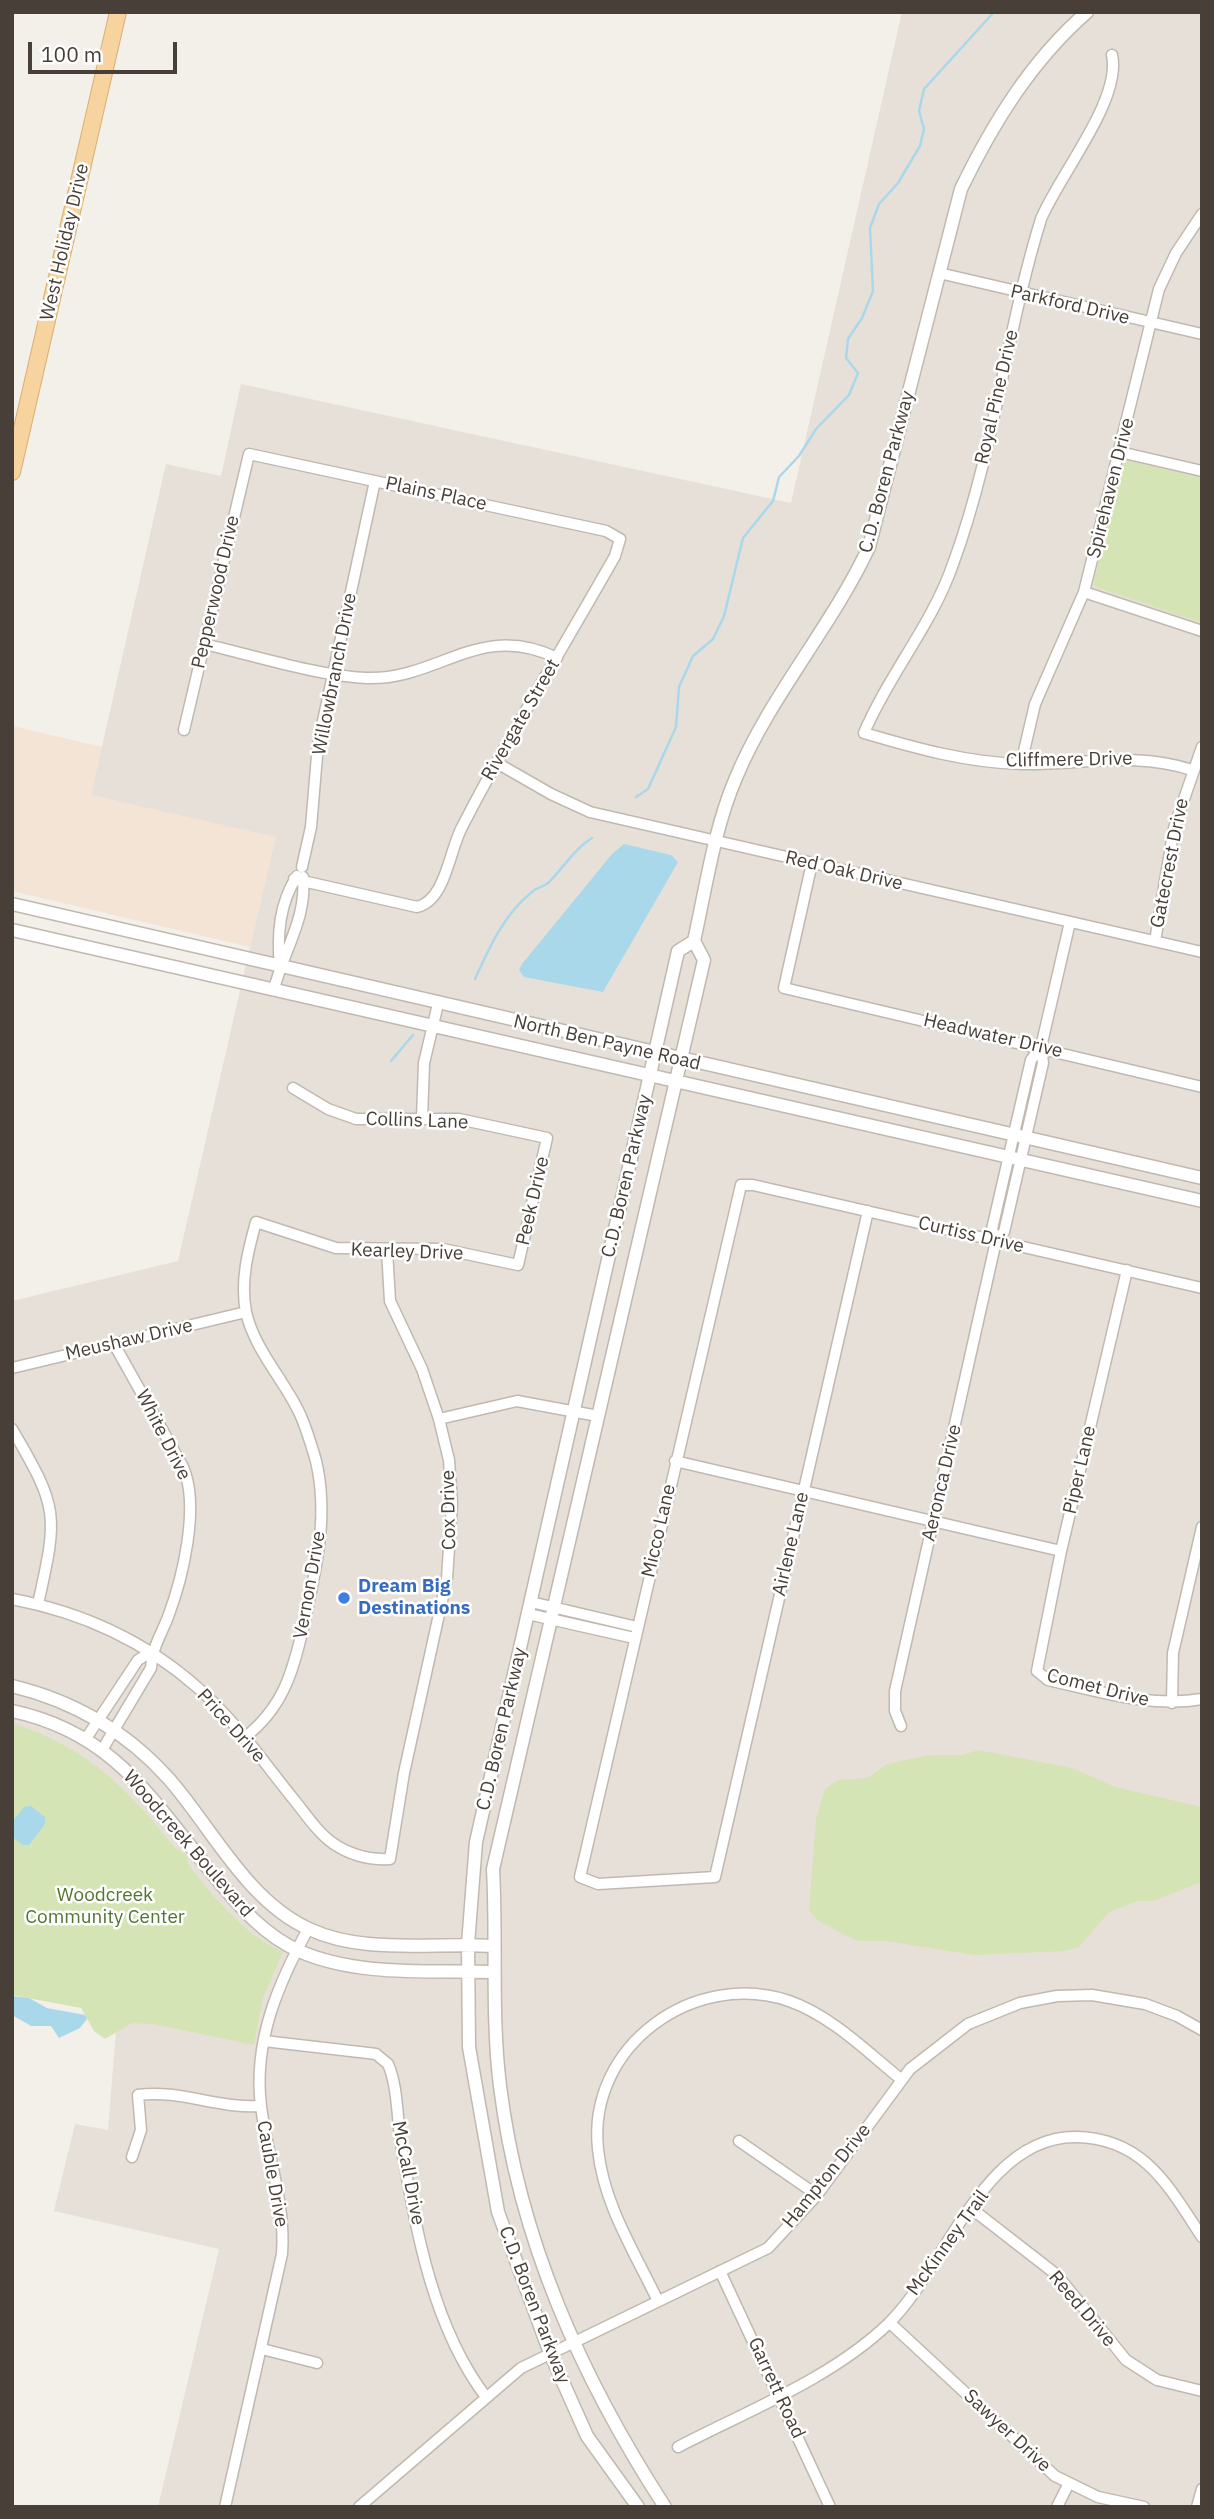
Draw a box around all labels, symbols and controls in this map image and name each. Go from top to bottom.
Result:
scale bar [32,28,180,72]
text: 100 m [41,40,102,68]
street label: West Holiday Drive [36,161,94,323]
street label: Parkford Drive [1008,280,1132,330]
street label: Royal Pine Drive [970,327,1024,467]
street label: C.D. Boren Parkway [854,388,920,556]
street label: Spirehaven Drive [1083,415,1139,561]
street label: Plains Place [383,472,489,516]
street label: Pepperwood Drive [187,513,245,671]
street label: Willowbranch Drive [308,591,362,757]
street label: Rivergate Street [477,655,565,785]
street label: Cliffmere Drive [1005,747,1133,773]
street label: Gatecrest Drive [1146,796,1194,930]
street label: Red Oak Drive [783,846,905,896]
street label: Headwater Drive [921,1009,1065,1063]
street label: North Ben Payne Road [511,1010,703,1076]
street label: C.D. Boren Parkway [597,1092,657,1260]
street label: Collins Lane [365,1108,469,1134]
street label: Peek Drive [512,1154,554,1248]
street label: Curtiss Drive [916,1212,1026,1258]
street label: Kearley Drive [350,1239,464,1265]
street label: Meushaw Drive [63,1314,195,1366]
street label: White Drive [131,1386,195,1484]
street label: Aeronca Drive [917,1422,967,1544]
street label: Piper Lane [1059,1424,1101,1516]
street label: Cox Drive [437,1470,461,1550]
street label: Micco Lane [637,1482,681,1580]
street label: Airlene Lane [768,1490,814,1598]
street label: Vernon Drive [289,1529,331,1641]
place label: Dream Big Destinations [358,1576,470,1620]
marker: Dream Big Destinations [336,1590,352,1606]
street label: C.D. Boren Parkway [472,1645,532,1813]
street label: Comet Drive [1044,1664,1152,1712]
street label: Price Drive [192,1684,270,1768]
street label: Woodcreek Boulevard [118,1766,258,1922]
park label: Woodcreek Community Center [25,1885,185,1929]
street label: Cauble Drive [251,2119,293,2229]
street label: McCall Drive [387,2119,429,2227]
street label: Hampton Drive [778,2119,876,2233]
street label: McKinney Trail [902,2186,994,2300]
street label: C.D. Boren Parkway [493,2223,575,2387]
street label: Reed Drive [1044,2266,1120,2352]
street label: Garrett Road [743,2334,809,2442]
street label: Sawyer Drive [959,2385,1055,2477]

